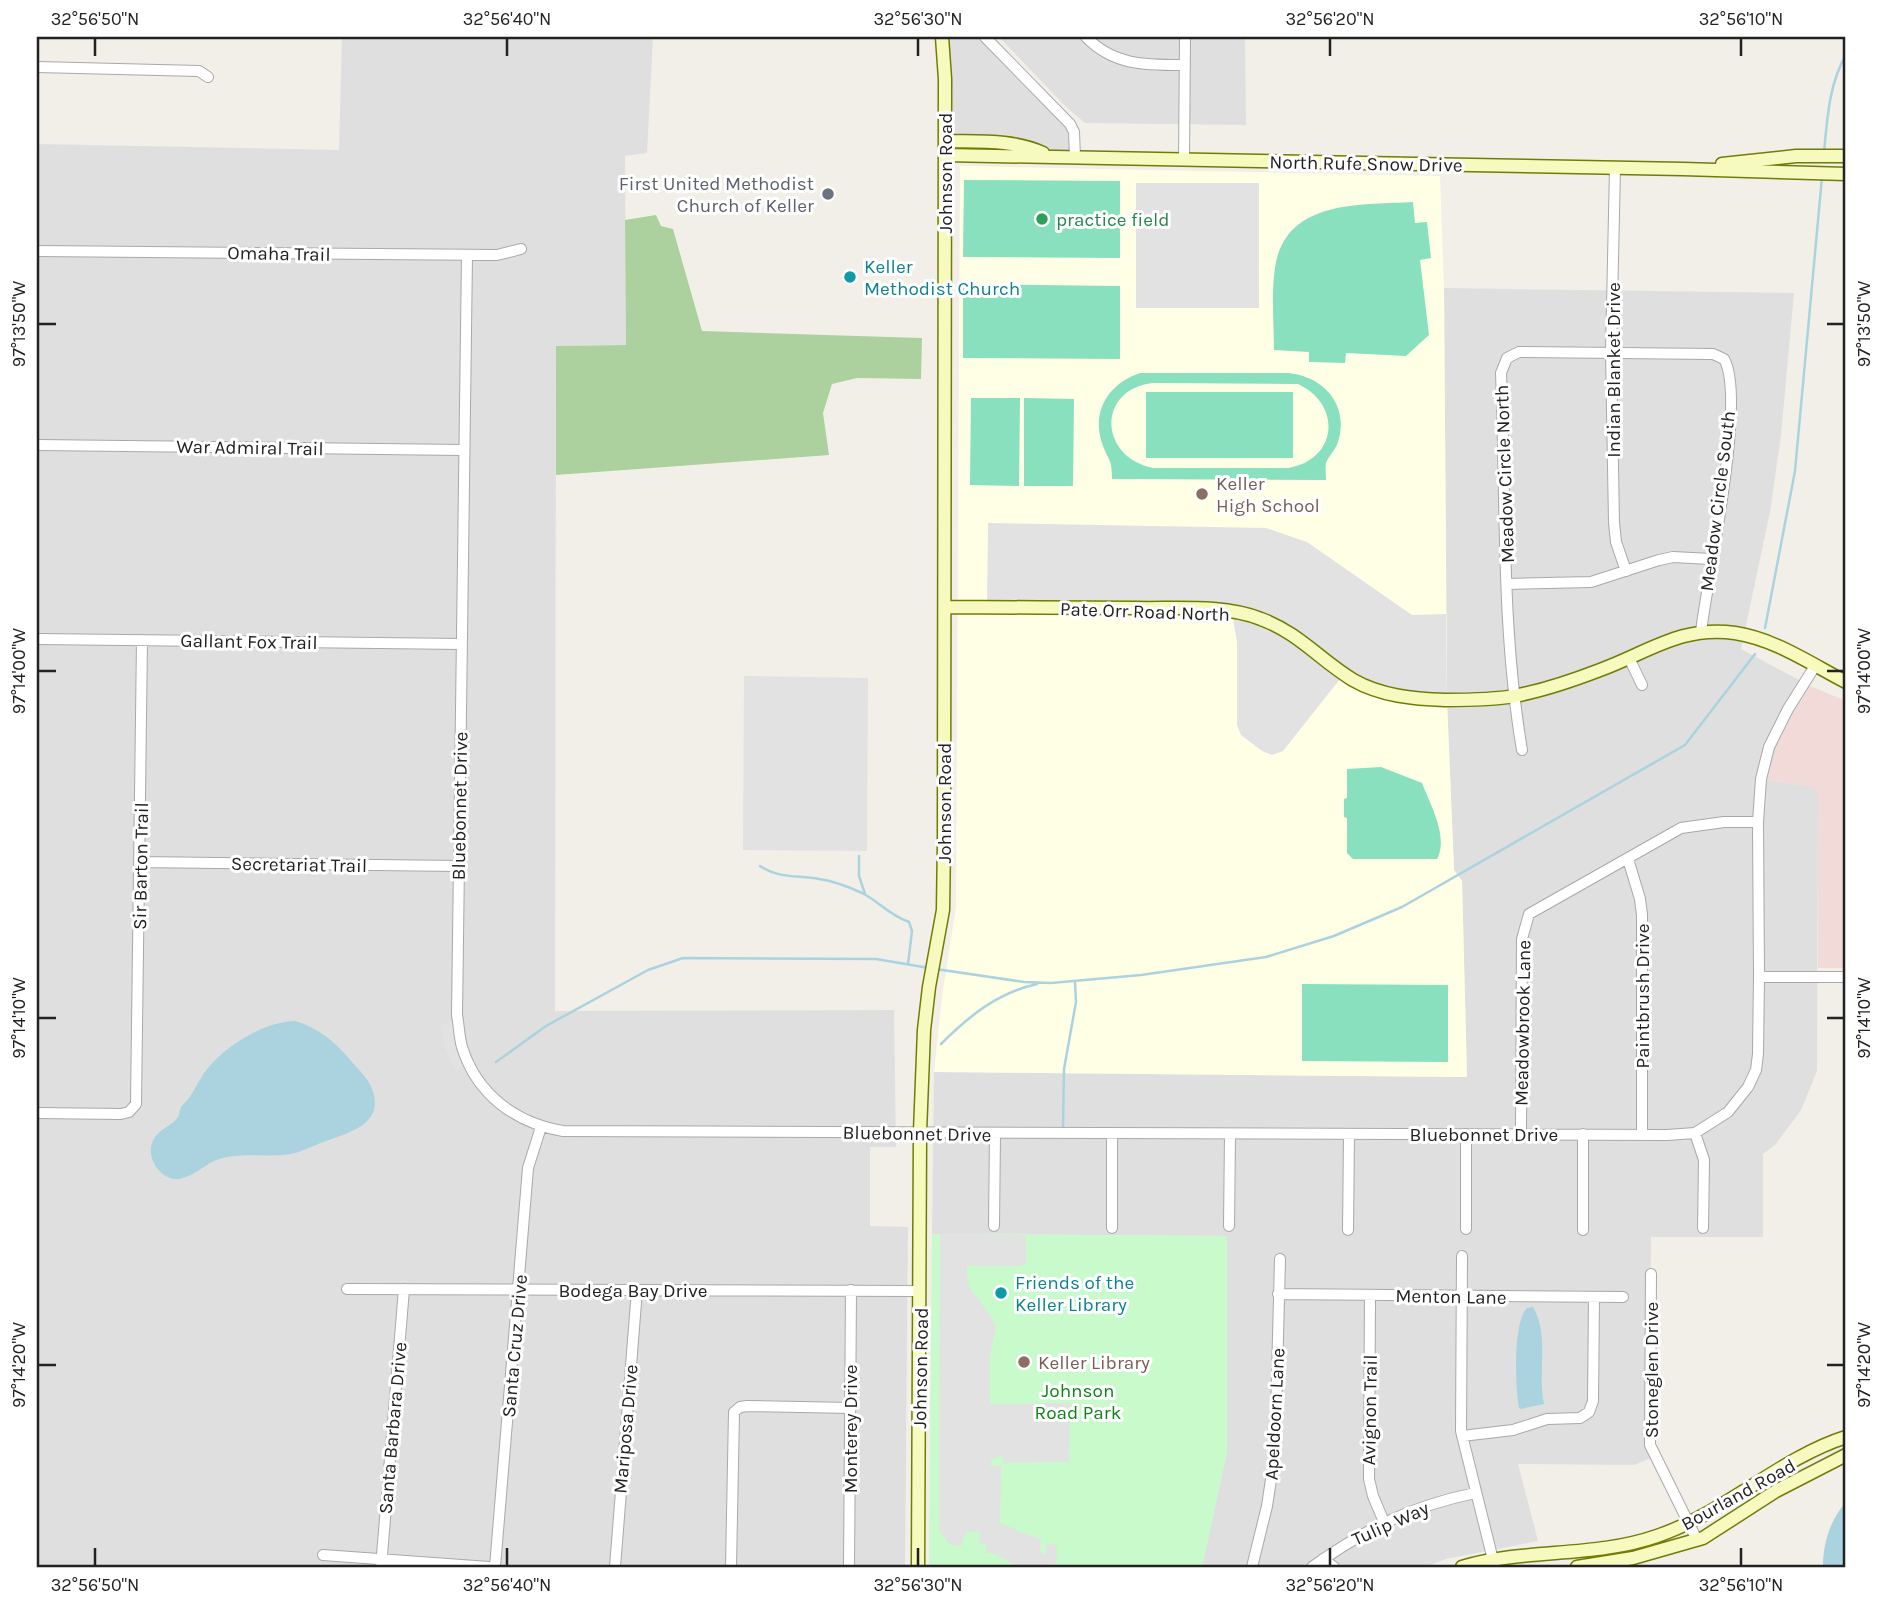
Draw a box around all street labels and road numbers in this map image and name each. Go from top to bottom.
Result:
street label: Johnson Road [935,112,957,234]
street label: North Rufe Snow Drive [1269,151,1463,177]
street label: Omaha Trail [227,242,331,266]
street label: Indian Blanket Drive [1603,282,1625,458]
street label: Meadow Circle North [1491,384,1519,564]
street label: Meadow Circle South [1696,410,1740,593]
street label: War Admiral Trail [176,436,324,460]
street label: Pate Orr Road North [1060,598,1230,626]
street label: Gallant Fox Trail [180,630,318,654]
street label: Bluebonnet Drive [448,731,472,881]
street label: Johnson Road [934,742,956,864]
street label: Sir Barton Trail [129,802,153,930]
street label: Secretariat Trail [231,853,367,877]
street label: Paintbrush Drive [1632,923,1654,1069]
street label: Meadowbrook Lane [1511,940,1535,1106]
street label: Bluebonnet Drive [842,1122,992,1146]
street label: Bluebonnet Drive [1410,1124,1558,1146]
street label: Santa Cruz Drive [498,1274,532,1418]
street label: Bodega Bay Drive [559,1280,707,1302]
street label: Menton Lane [1395,1285,1507,1309]
street label: Stoneglen Drive [1641,1302,1663,1438]
street label: Johnson Road [909,1307,933,1429]
street label: Santa Barbara Drive [375,1341,411,1515]
street label: Apeldoorn Lane [1261,1347,1289,1481]
street label: Avignon Trail [1358,1354,1382,1466]
street label: Mariposa Drive [609,1363,643,1495]
street label: Monterey Drive [840,1364,862,1494]
street label: Bourland Road [1677,1454,1799,1535]
street label: Tulip Way [1348,1497,1432,1551]

